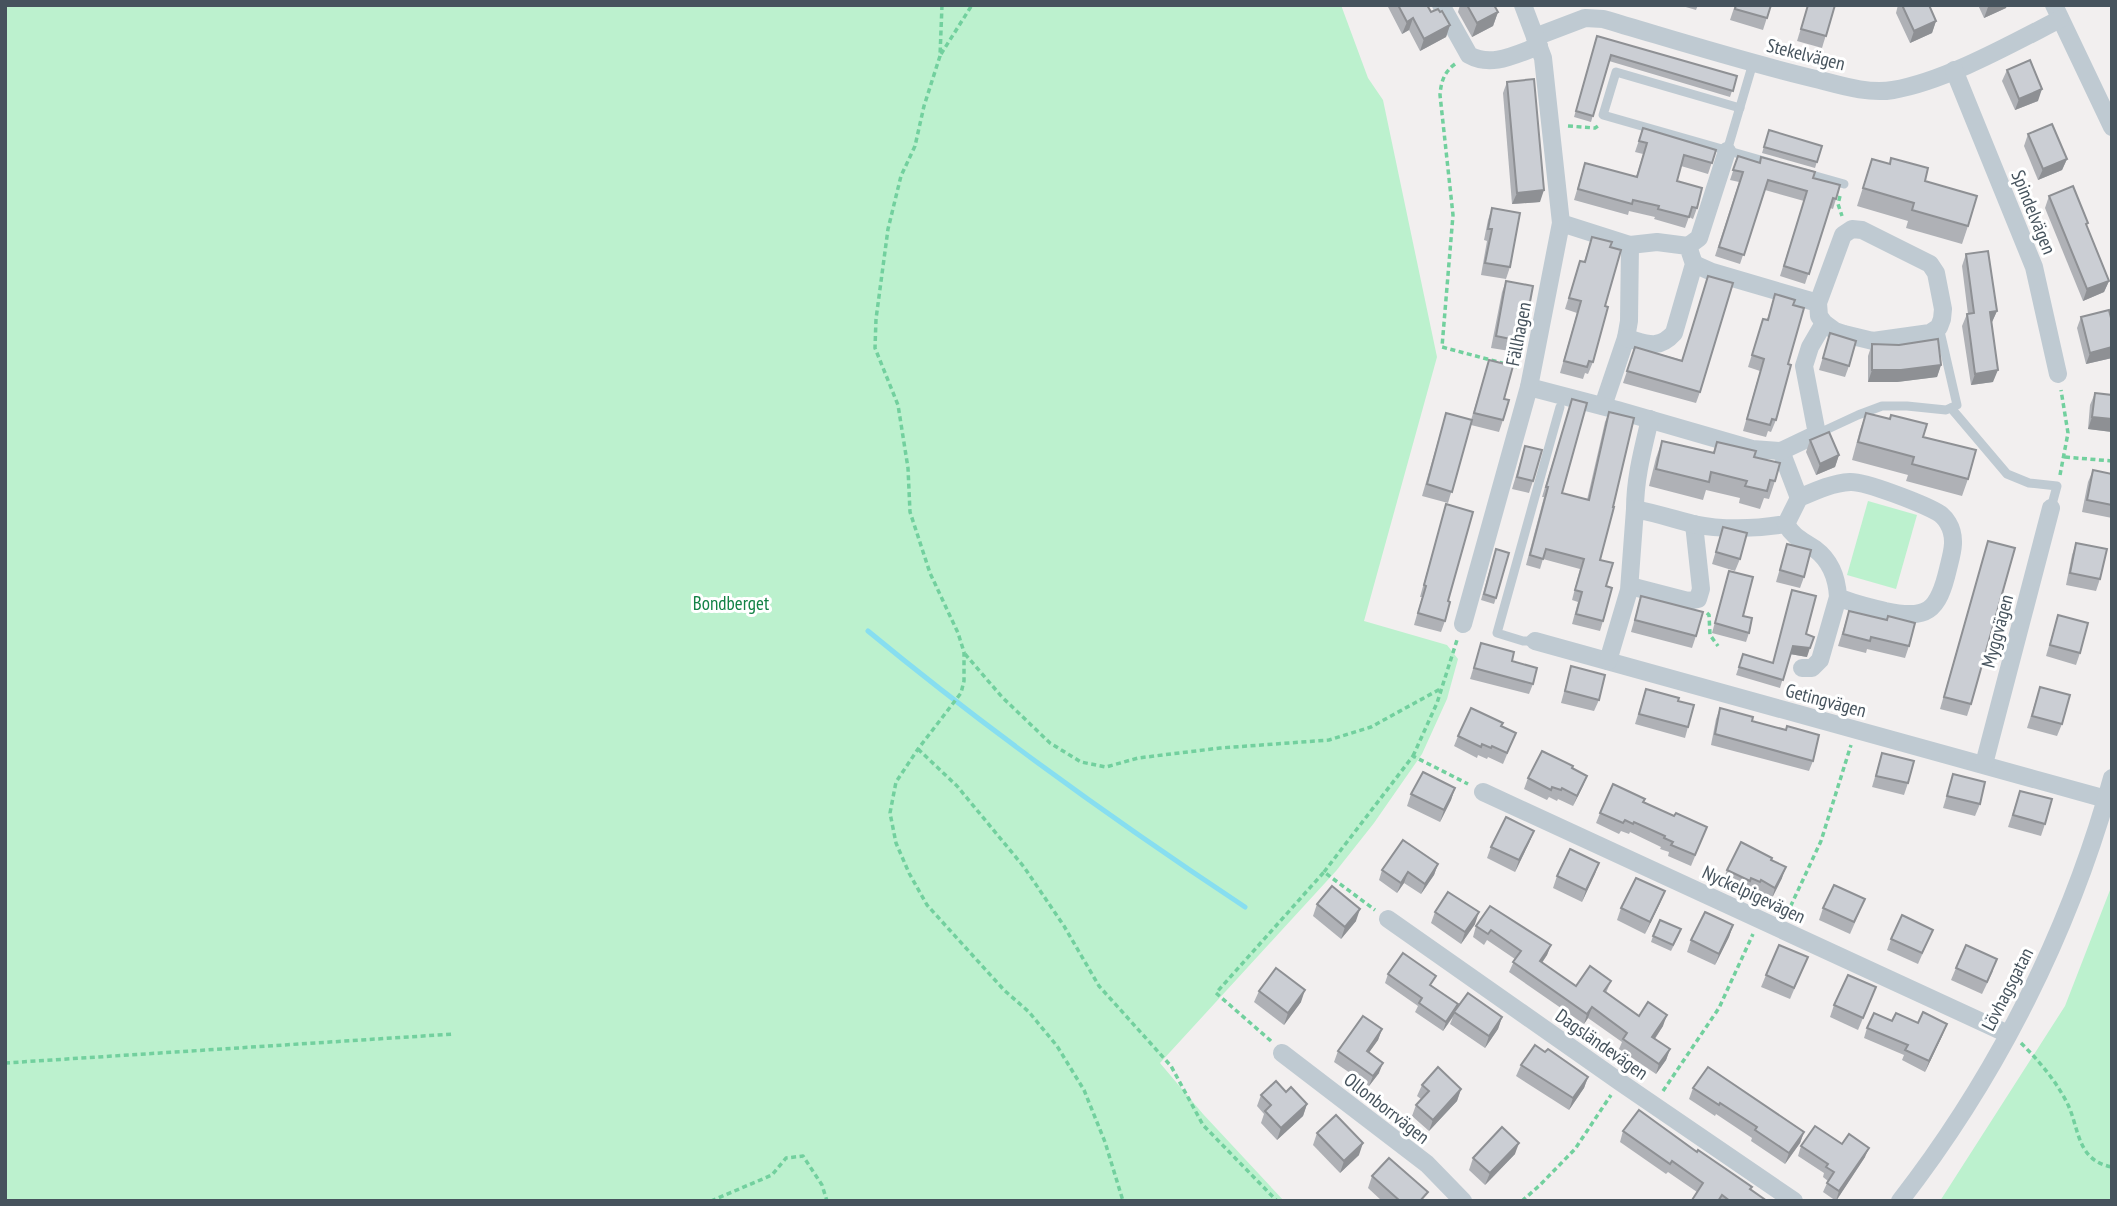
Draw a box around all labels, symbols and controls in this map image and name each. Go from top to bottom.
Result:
street label: Stekelvägen [1764,33,1848,75]
street label: Spindelvägen [2006,166,2062,258]
street label: Fällhagen [1500,300,1536,368]
park label: Bondberget [693,591,770,615]
street label: Myggvägen [1976,592,2018,670]
street label: Getingvägen [1783,678,1869,722]
street label: Nyckelpigevägen [1699,860,1809,928]
street label: Lövhagsgatan [1976,943,2038,1035]
street label: Dagsländevägen [1551,1003,1653,1085]
street label: Ollonborrvägen [1339,1067,1435,1149]

